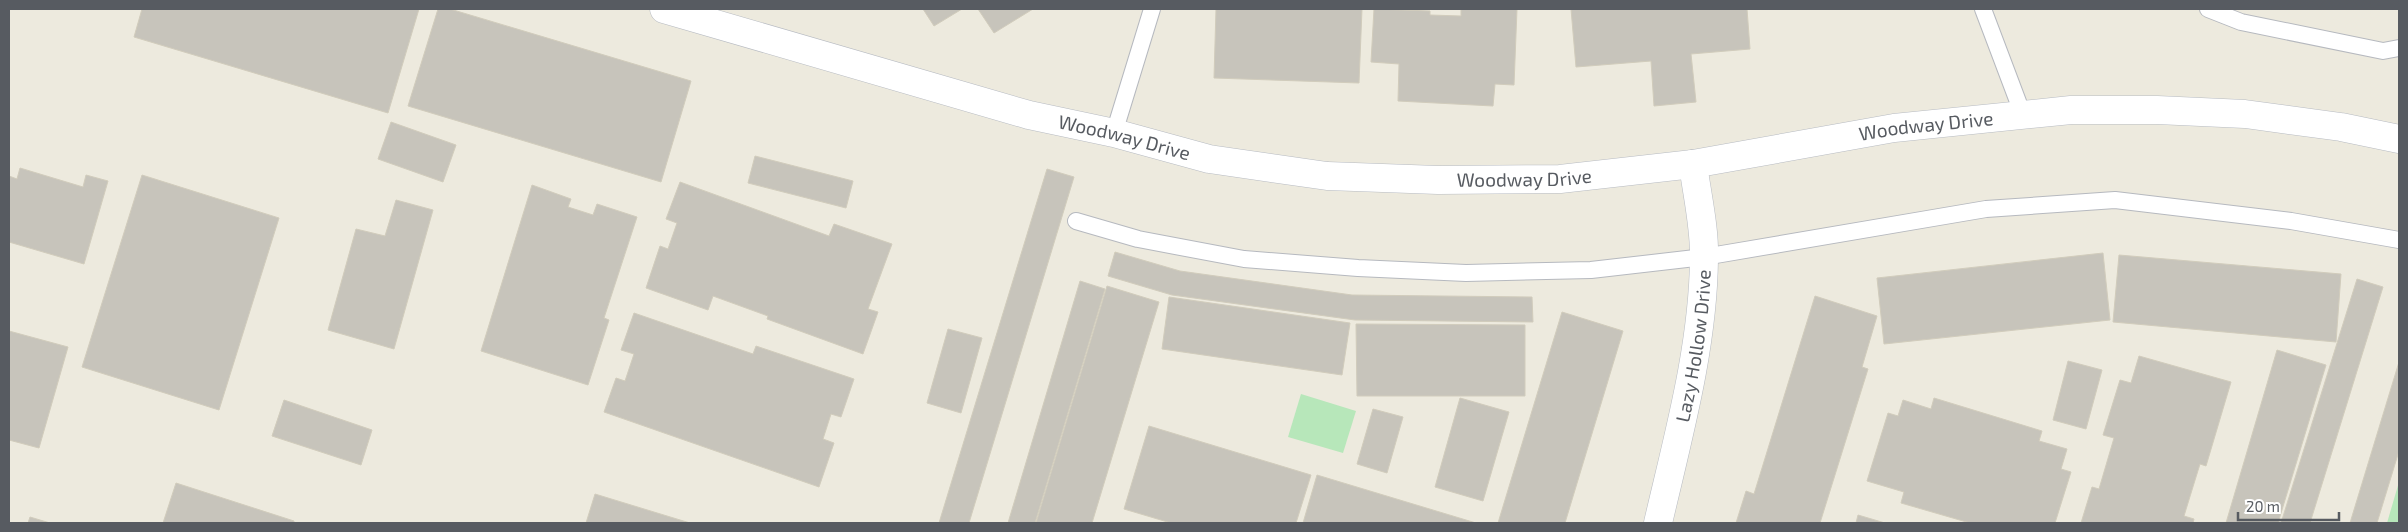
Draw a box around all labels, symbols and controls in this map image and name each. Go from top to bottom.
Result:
street label: Woodway Drive [1857,106,1994,145]
street label: Woodway Drive [1056,110,1193,164]
street label: Woodway Drive [1457,164,1593,191]
street label: Lazy Hollow Drive [1670,269,1715,424]
scale bar [2238,490,2339,522]
text: 20 m [2246,497,2280,515]

